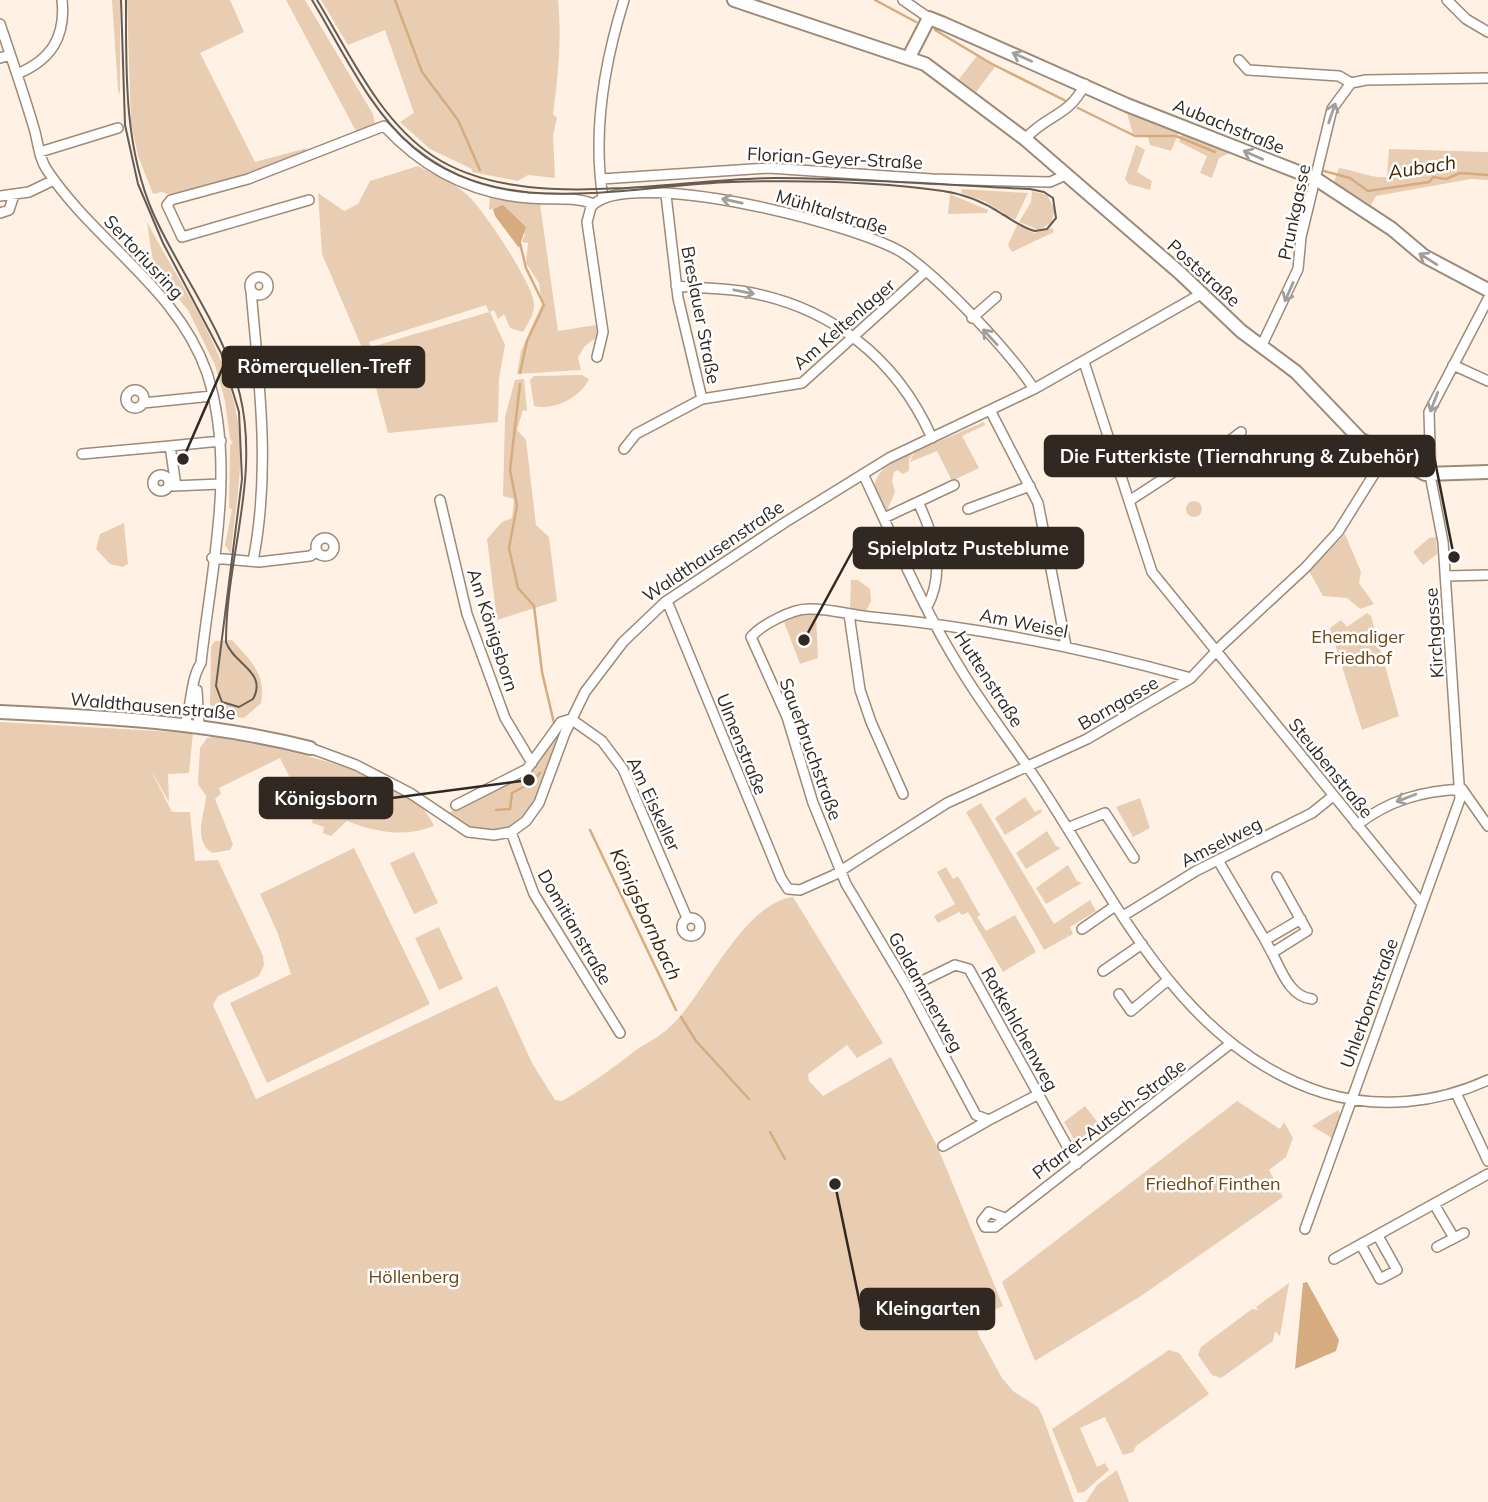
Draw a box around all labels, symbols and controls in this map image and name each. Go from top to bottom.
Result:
one-way arrow [1012,50,1033,63]
street label: Aubachstraße [1170,93,1288,159]
one-way arrow [1327,102,1339,124]
street label: Florian-Geyer-Straße [747,142,923,174]
one-way arrow [1242,148,1264,161]
water label: Aubach [1385,150,1458,184]
street label: Prunkgasse [1273,162,1315,262]
street label: Mühltalstraße [773,184,891,240]
one-way arrow [721,194,744,208]
street label: Sertoriusring [99,210,189,304]
street label: Poststraße [1163,234,1245,312]
street label: Breslauer Straße [676,244,726,386]
one-way arrow [1418,251,1438,265]
street label: Am Keltenlager [788,273,900,375]
one-way arrow [1282,281,1295,302]
one-way arrow [732,286,755,300]
one-way arrow [982,329,999,346]
callout: Römerquellen-Treff [223,347,424,387]
text: Römerquellen-Treff [237,354,412,378]
one-way arrow [1426,391,1439,413]
callout: Die Futterkiste (Tiernahrung & Zubehör) [1045,436,1434,476]
text: Die Futterkiste (Tiernahrung & Zubehör) [1060,444,1420,468]
street label: Waldthausenstraße [638,495,788,607]
callout: Spielplatz Pusteblume [854,528,1083,568]
text: Spielplatz Pusteblume [867,536,1069,560]
street label: Am Königsborn [462,566,524,694]
street label: Kirchgasse [1419,587,1449,679]
street label: Am Weisel [978,603,1070,643]
park label: Ehemaliger Friedhof [1311,625,1405,669]
street label: Huttenstraße [949,626,1029,732]
street label: Borngasse [1074,671,1162,735]
street label: Sauerbruchstraße [775,675,847,823]
street label: Waldthausenstraße [69,687,237,725]
street label: Ulmenstraße [711,690,773,798]
street label: Steubenstraße [1284,713,1378,823]
street label: Am Eiskeller [622,753,686,855]
callout: Königsborn [260,778,392,818]
text: Königsborn [274,786,378,810]
one-way arrow [1396,792,1418,805]
street label: Amselweg [1176,812,1266,872]
water label: Königsbornbach [605,844,687,984]
street label: Domitianstraße [533,865,617,989]
street label: Goldammerweg [883,928,969,1056]
street label: Uhlerbornstraße [1335,935,1403,1071]
street label: Rotkehlchenweg [976,963,1064,1095]
street label: Pfarrer-Autsch-Straße [1028,1054,1190,1184]
park label: Friedhof Finthen [1146,1172,1281,1195]
park label: Höllenberg [369,1265,459,1288]
callout: Kleingarten [861,1289,994,1329]
text: Kleingarten [875,1296,981,1320]

